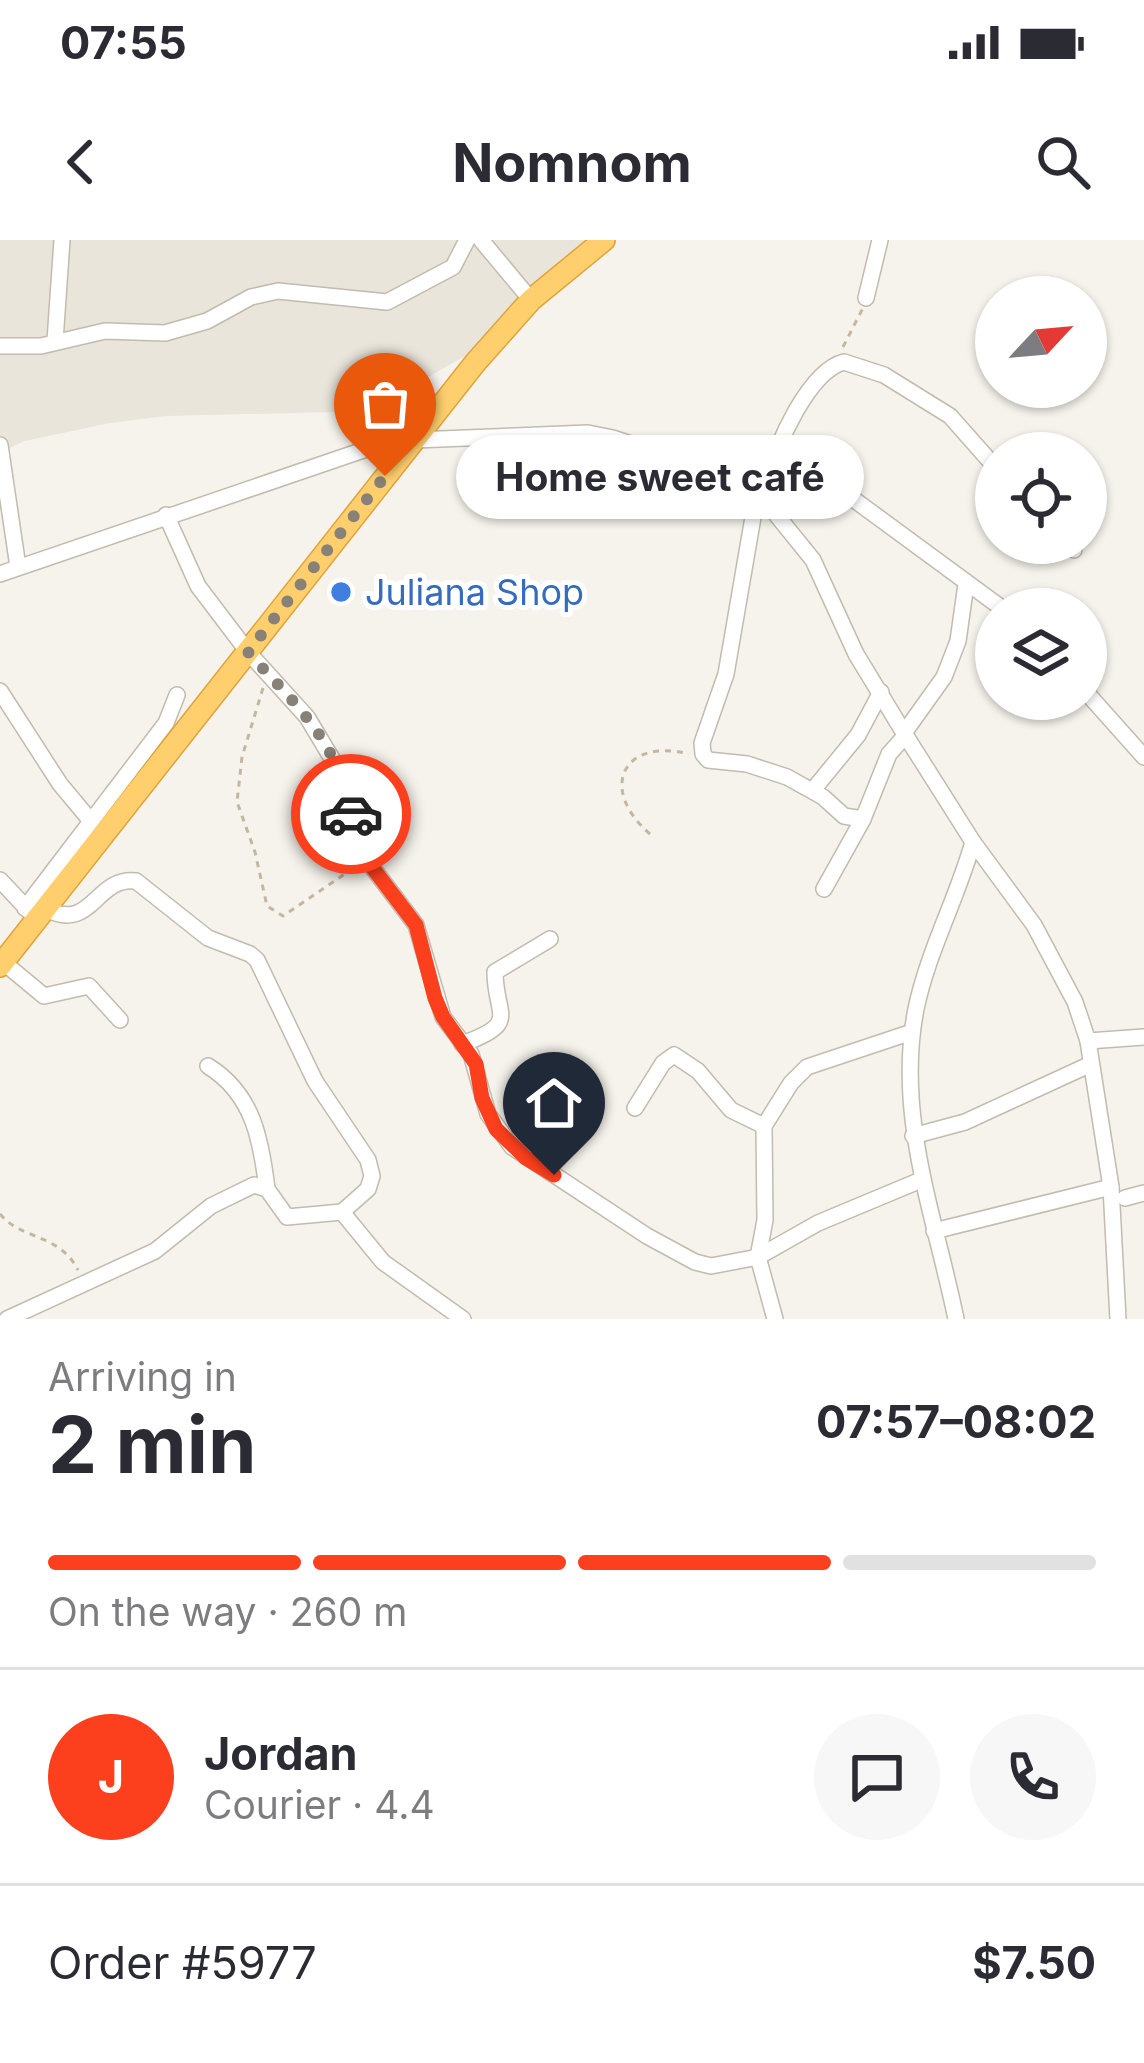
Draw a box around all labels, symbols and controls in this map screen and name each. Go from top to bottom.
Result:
text: 07:55 [60,15,187,70]
icon: back [48,129,114,195]
icon: search [1030,129,1096,195]
text: Nomnom [452,130,692,195]
north arrow [975,276,1107,408]
map controls [975,276,1107,720]
pin [334,353,436,476]
icon: bag [352,371,418,437]
button: locate [975,432,1107,564]
callout: Home sweet café [457,434,865,518]
text: Home sweet café [495,453,825,500]
place label: Juliana Shop [365,570,584,614]
marker: Juliana Shop [328,579,354,605]
button: layers [975,588,1107,720]
courier [291,754,411,874]
icon: car [318,781,384,847]
pin [503,1052,605,1175]
icon: home [521,1070,587,1136]
text: Arriving in [48,1353,237,1400]
text: 07:57–08:02 [816,1394,1096,1449]
text: 2 min [48,1397,256,1492]
text: On the way · 260 m [48,1588,407,1635]
button: chat [814,1714,940,1840]
button: phone [970,1714,1096,1840]
text: Jordan [204,1726,358,1781]
text: J [98,1749,124,1804]
text: Courier · 4.4 [204,1781,435,1828]
text: Order #5977 [48,1935,317,1990]
text: $7.50 [972,1935,1096,1990]

